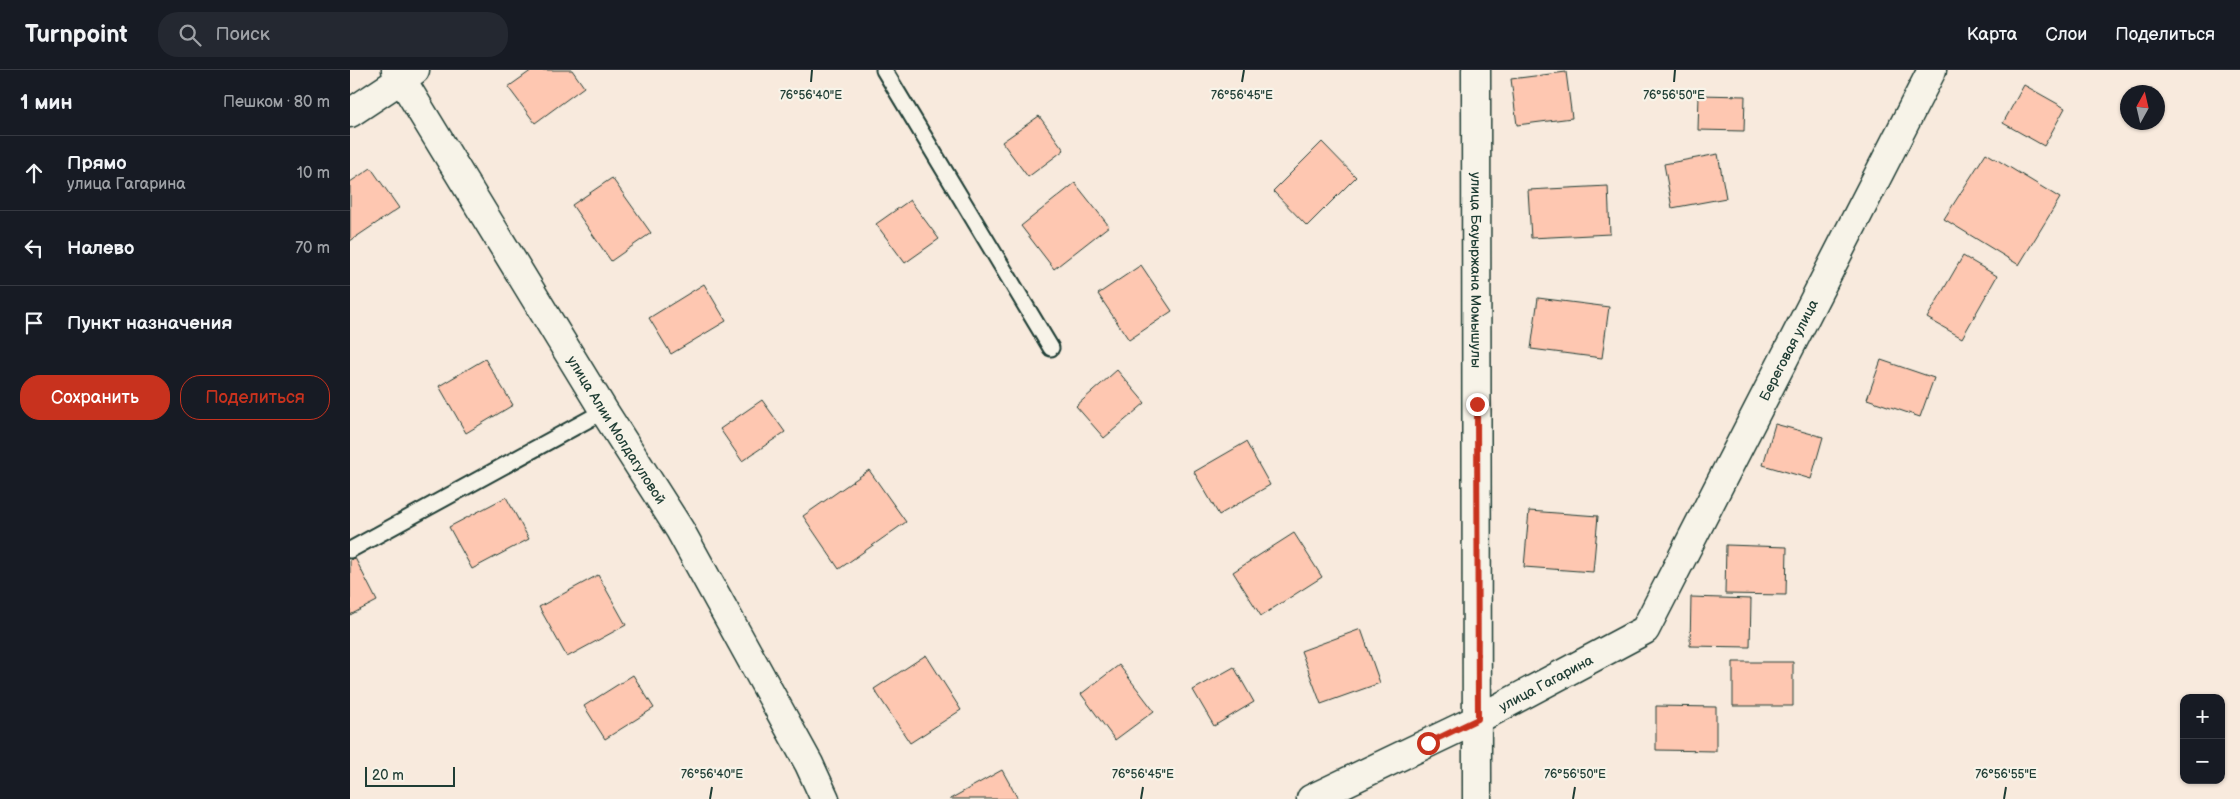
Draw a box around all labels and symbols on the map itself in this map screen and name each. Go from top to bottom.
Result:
north arrow [2120,85,2165,130]
text: 76°56'40"E [780,88,842,103]
text: 76°56'45"E [1211,88,1273,103]
text: 76°56'50"E [1643,88,1705,103]
street label: улица Бауыржана Момышулы [1467,172,1484,368]
street label: Береговая улица [1756,296,1822,404]
street label: улица Алии Молдагуловой [563,353,669,507]
route end [1466,393,1489,416]
street label: улица Гагарина [1496,651,1597,715]
route start [1417,732,1440,755]
scale bar [365,764,455,787]
text: 76°56'40"E [681,767,743,782]
text: 76°56'45"E [1112,767,1174,782]
text: 76°56'50"E [1544,767,1606,782]
text: 76°56'55"E [1975,767,2037,782]

